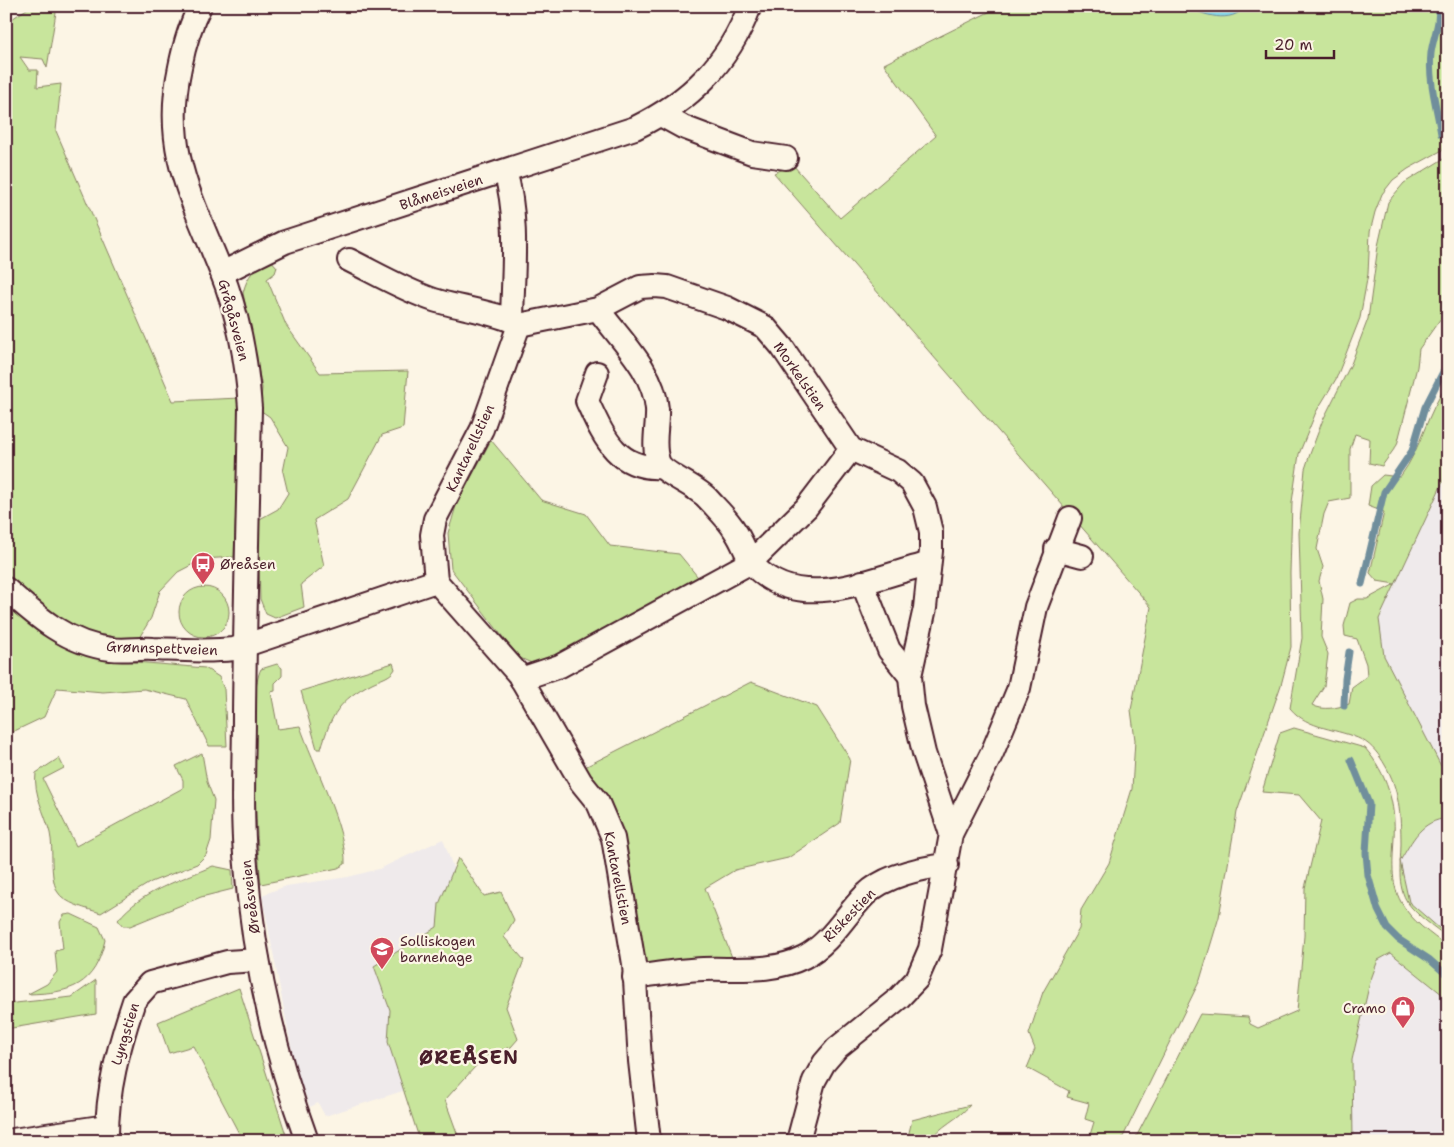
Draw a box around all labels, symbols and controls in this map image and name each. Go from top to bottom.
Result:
scale bar [1266,28,1334,60]
text: 20 m [1274,35,1313,55]
street label: Blåmeisveien [397,170,485,214]
street label: Grågåsveien [214,277,254,363]
street label: Morkelstien [770,338,831,414]
street label: Kantarellstien [442,401,498,495]
bus stop icon: Øreåsen [190,551,216,585]
place label: Øreåsen [220,555,276,573]
street label: Grønnspettveien [106,637,219,659]
street label: Kantarellstien [600,830,636,927]
street label: Øreåsveien [236,859,263,935]
street label: Riskestien [819,884,879,946]
place label: Solliskogen barnehage [400,932,476,966]
school or university icon: Solliskogen barnehage [369,936,395,970]
shop icon: Cramo [1390,995,1416,1029]
place label: Cramo [1343,999,1386,1017]
street label: Lyngstien [107,1000,143,1068]
district label: ØREÅSEN [419,1044,519,1070]

